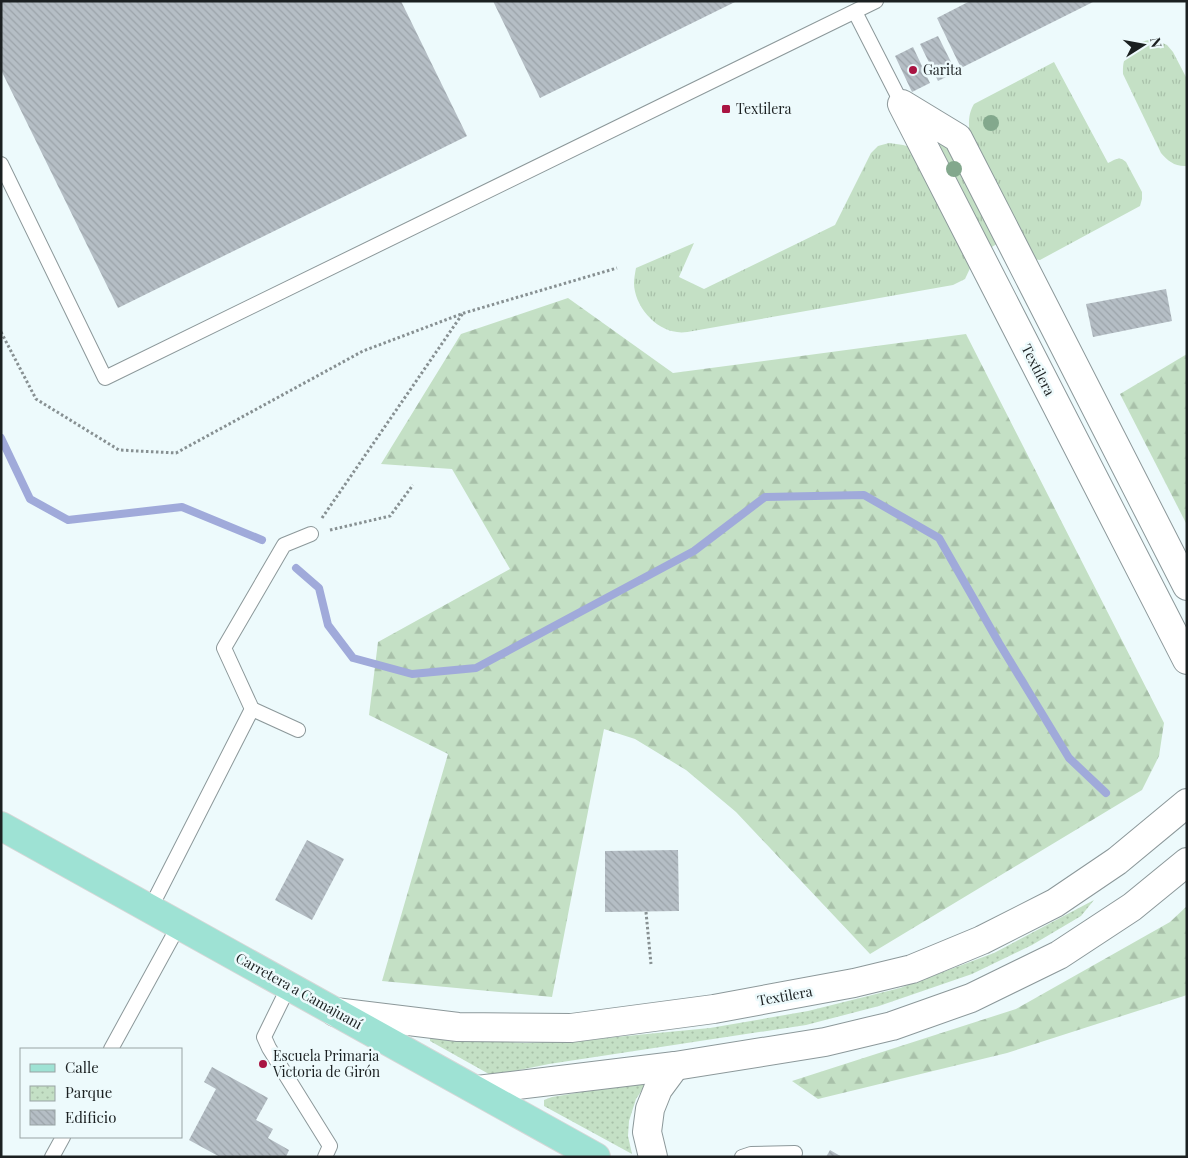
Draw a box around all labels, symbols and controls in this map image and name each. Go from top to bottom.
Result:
north arrow [1118,20,1168,70]
text: N [1146,36,1167,49]
place label: Garita [923,60,962,79]
marker: Garita [907,64,919,76]
place label: Textilera [736,99,791,118]
marker: Textilera [720,103,732,115]
street label: Textilera [1017,341,1060,399]
street label: Carretera a Camajuaní [233,948,366,1033]
street label: Textilera [756,981,814,1010]
place label: Escuela Primaria Victoria de Girón [272,1046,381,1081]
legend [20,1048,182,1138]
text: Calle [65,1057,99,1077]
marker: Escuela Primaria Victoria de Girón [257,1058,269,1070]
text: Parque [65,1082,112,1102]
text: Edificio [65,1107,116,1127]

